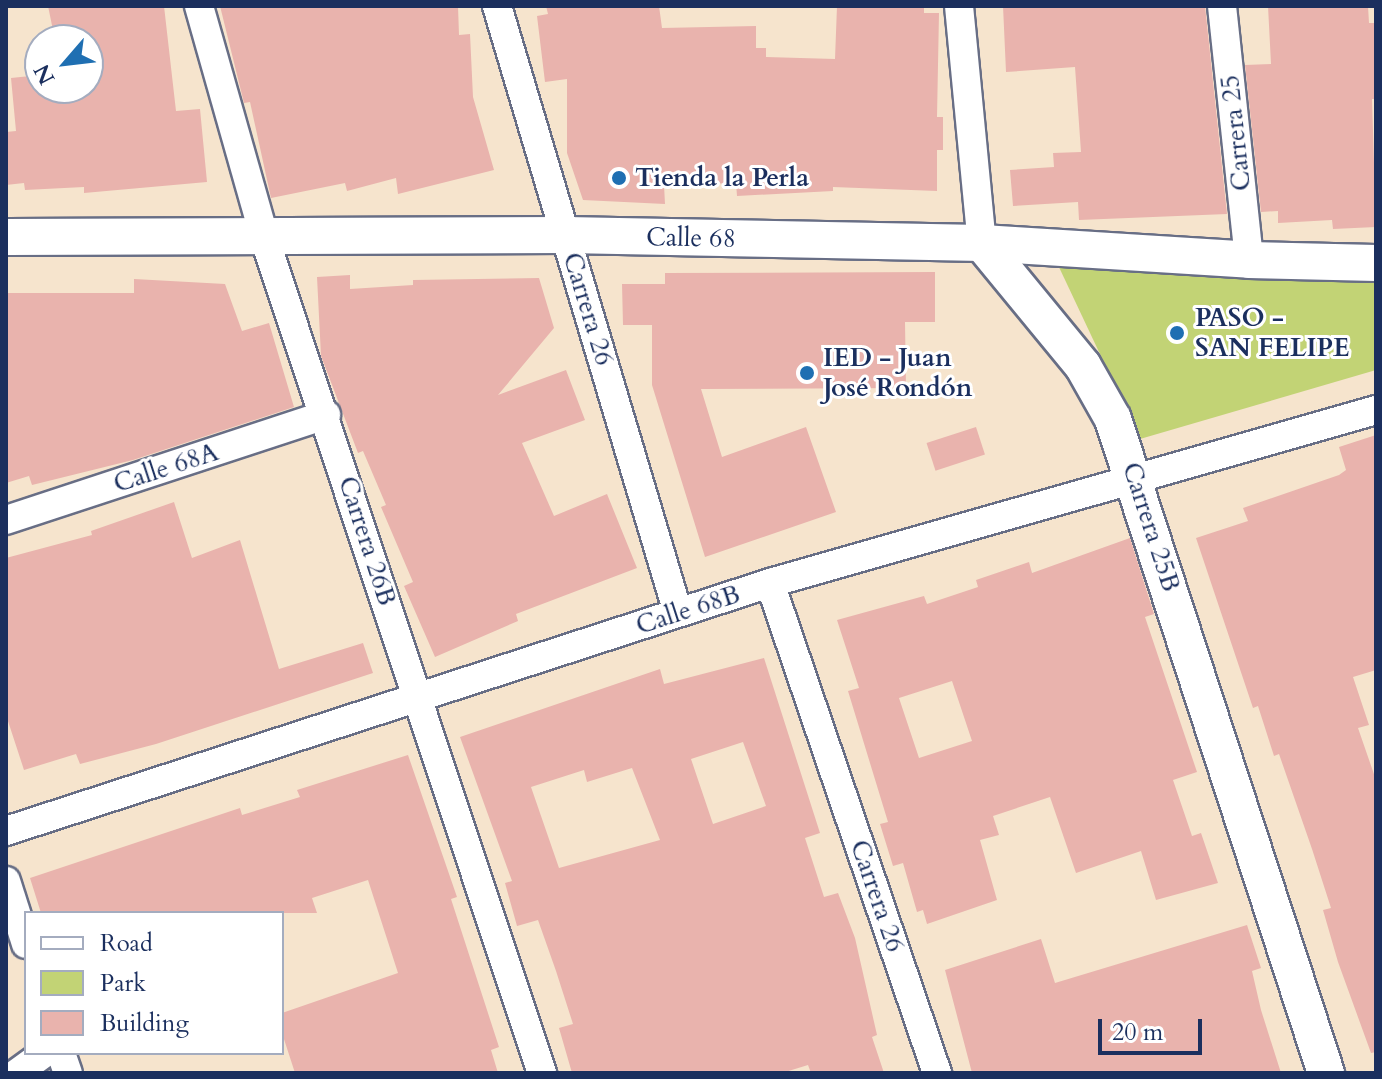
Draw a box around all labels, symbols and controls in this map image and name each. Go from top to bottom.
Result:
north arrow [24,24,104,104]
text: N [27,59,62,90]
street label: Carrera 25 [1214,74,1258,192]
place label: Tienda la Perla [635,162,809,194]
marker: Tienda la Perla [610,169,628,187]
street label: Calle 68 [646,222,736,254]
street label: Carrera 26 [556,249,620,369]
place label: PASO - SAN FELIPE [1195,302,1350,364]
marker: PASO - SAN FELIPE [1166,322,1188,344]
place label: IED - Juan José Rondón [823,342,972,404]
marker: IED - Juan José Rondón [798,364,816,382]
street label: Calle 68A [110,436,222,500]
street label: Carrera 25B [1115,459,1187,595]
street label: Carrera 26B [331,473,403,609]
street label: Calle 68B [632,579,744,641]
street label: Carrera 26 [843,836,911,956]
legend [24,911,284,1055]
text: Road [100,927,153,960]
text: Park [100,967,146,1000]
scale bar [1102,1003,1206,1053]
text: Building [100,1007,189,1040]
text: 20 m [1112,1016,1163,1049]

